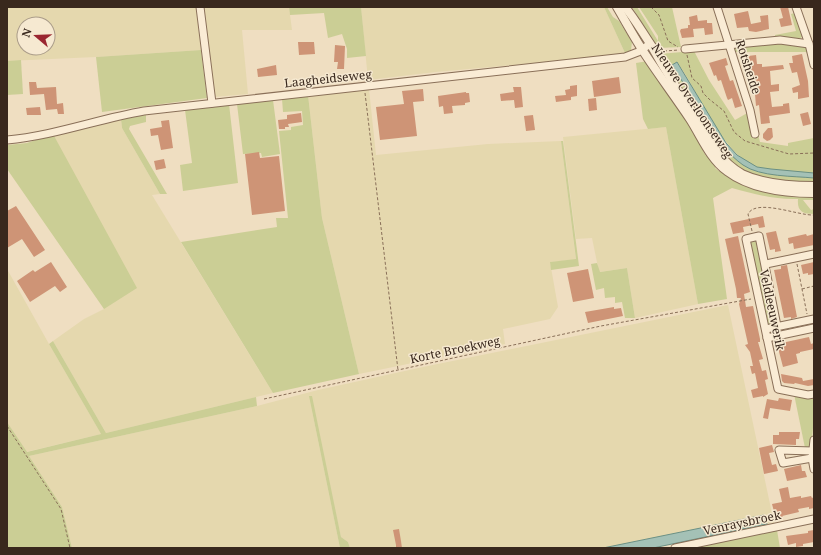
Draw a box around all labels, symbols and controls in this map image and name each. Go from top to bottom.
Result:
north arrow [16,16,56,56]
text: N [18,26,35,39]
street label: Rotsheide [732,38,765,96]
street label: Nieuwe Overloonseweg [648,40,738,162]
street label: Laagheidseweg [283,65,373,92]
street label: Veldleeuwerik [756,268,790,353]
street label: Korte Broekweg [408,332,502,367]
street label: Venraysbroek [701,506,783,539]

